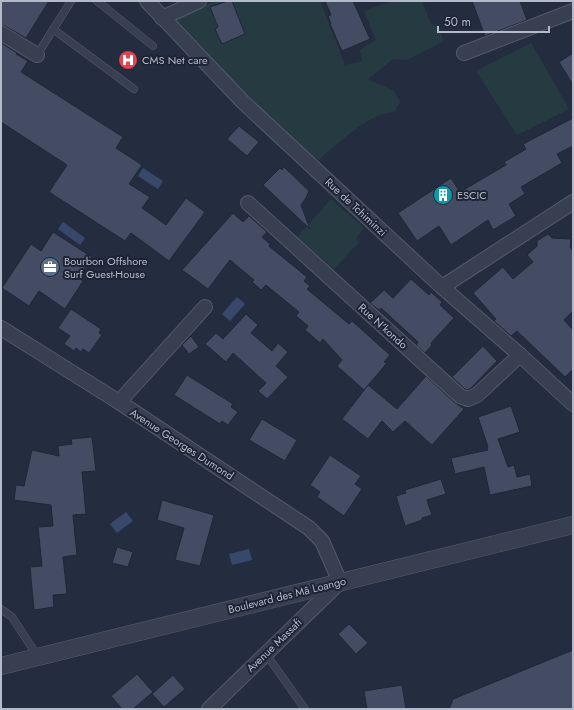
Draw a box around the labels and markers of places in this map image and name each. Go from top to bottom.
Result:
hospital icon: CMS Net care [117,49,139,71]
place label: CMS Net care [142,52,208,68]
building icon: ESCIC [432,184,454,206]
place label: ESCIC [457,187,487,203]
place label: Bourbon Offshore Surf Guest-House [64,253,148,282]
office icon: Bourbon Offshore Surf Guest-House [39,256,61,278]

